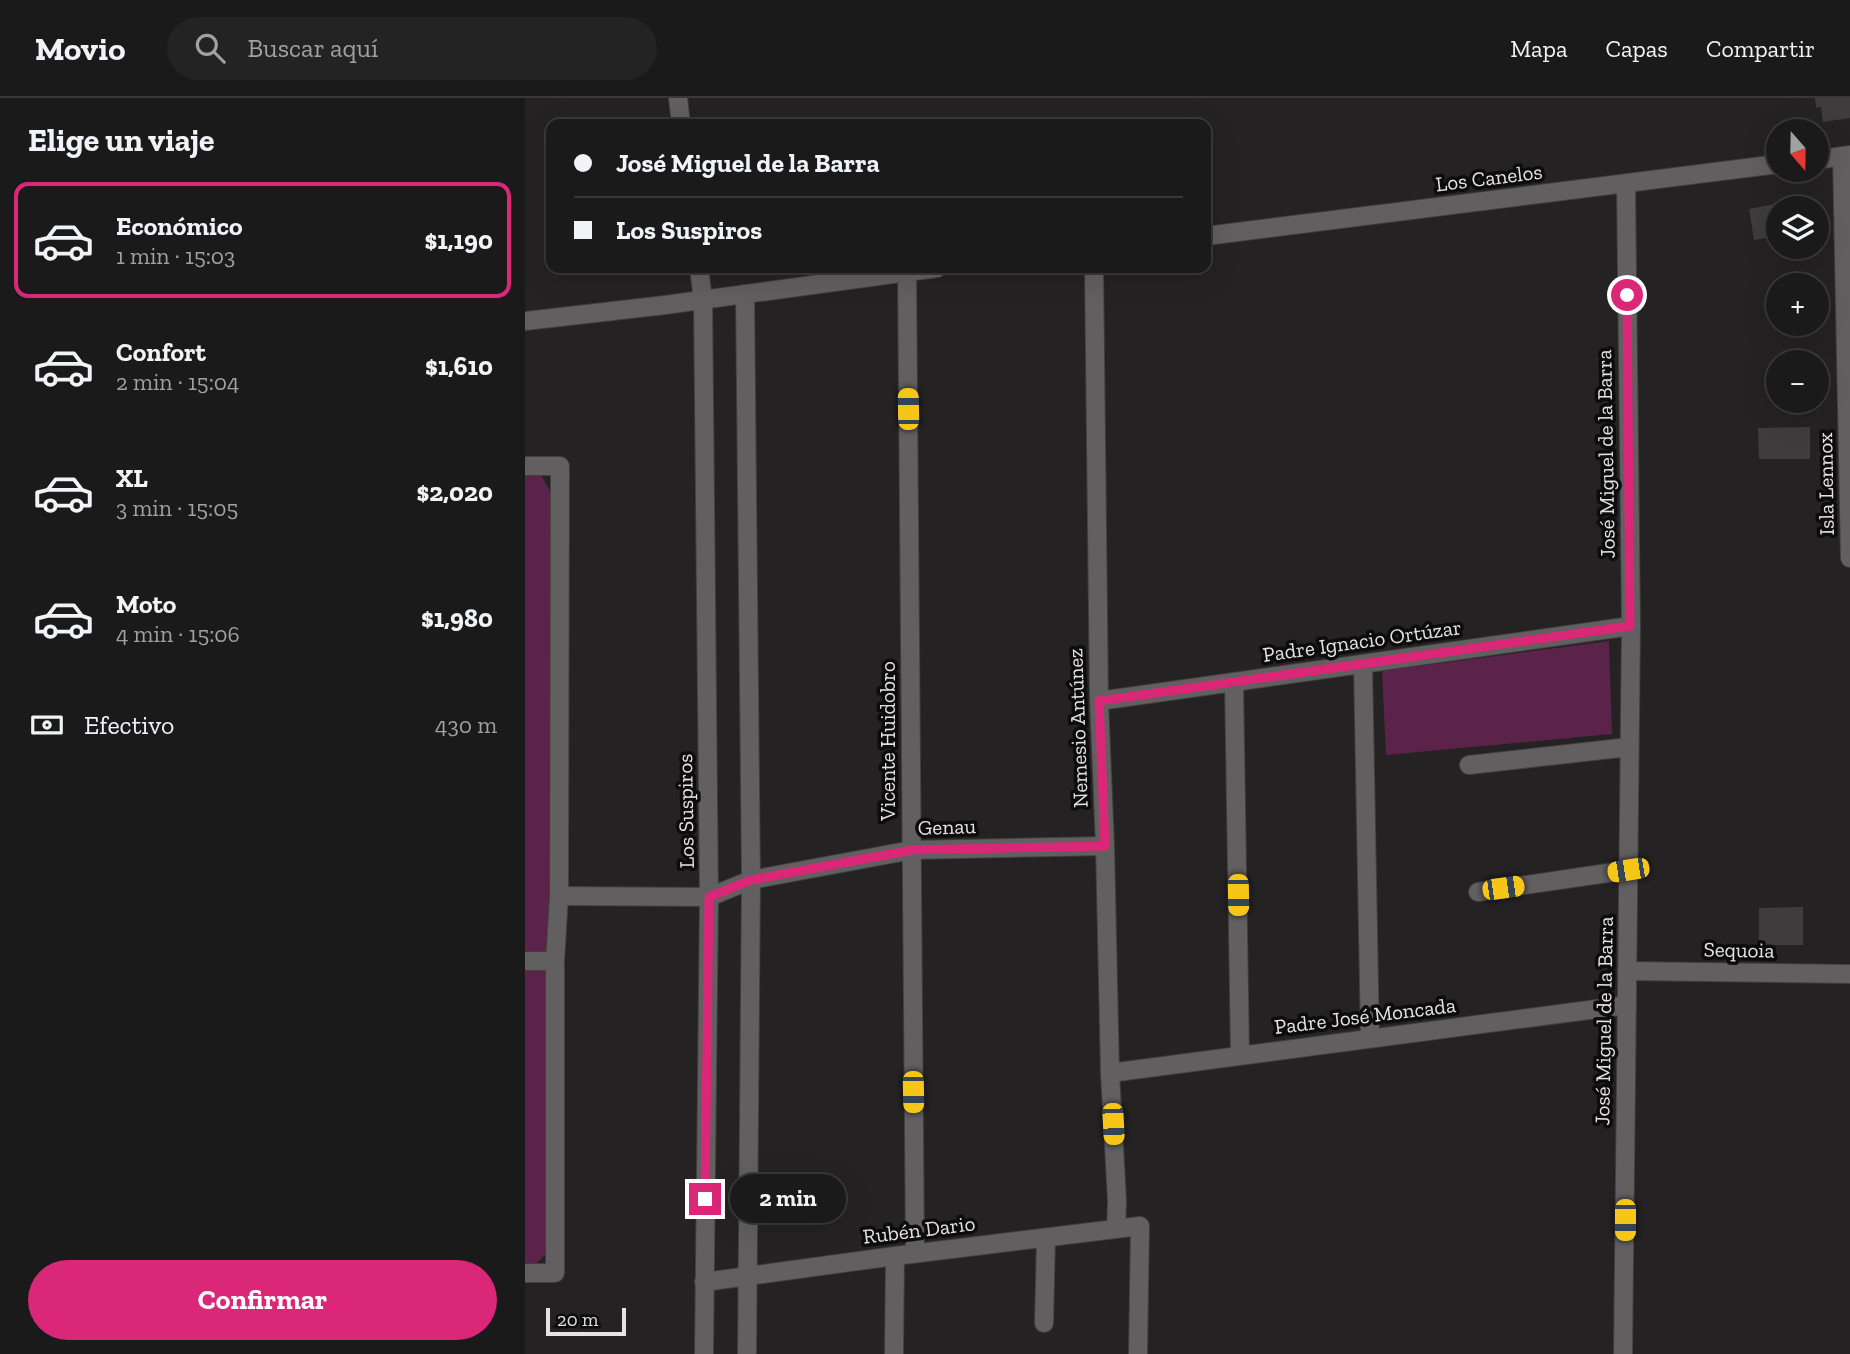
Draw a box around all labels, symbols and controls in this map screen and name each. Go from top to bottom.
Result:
search box [167,17,657,80]
text: Movio [35,29,125,68]
icon: search [191,29,229,67]
text: Buscar aquí [247,32,378,64]
text: Mapa [1510,34,1567,63]
text: Capas [1605,34,1668,63]
text: Compartir [1706,34,1815,63]
north arrow [1766,119,1829,182]
map controls [1766,119,1829,413]
text: Elige un viaje [28,121,215,159]
text: José Miguel de la Barra [616,147,880,179]
street label: Los Canelos [1434,159,1544,196]
button: layers [1766,196,1829,259]
icon: car [32,209,95,272]
text: Económico [116,210,243,242]
text: Los Suspiros [616,214,762,246]
text: $1,190 [425,224,493,256]
text: 1 min · 15:03 [116,242,235,270]
button: + [1766,273,1829,336]
route start [1611,279,1643,311]
icon: car [32,335,95,398]
text: Confort [116,336,206,368]
street label: José Miguel de la Barra [1591,349,1620,559]
text: $1,610 [425,350,493,382]
button: − [1766,350,1829,413]
text: 2 min · 15:04 [116,368,239,396]
car [898,388,919,430]
street label: Isla Lennox [1812,432,1839,536]
icon: car [32,461,95,524]
text: XL [116,462,148,494]
text: $2,020 [417,476,493,508]
text: 3 min · 15:05 [116,494,238,522]
icon: car [32,587,95,650]
text: Moto [116,588,176,620]
text: $1,980 [421,602,493,634]
street label: Padre Ignacio Ortúzar [1261,614,1463,667]
text: 4 min · 15:06 [116,620,240,648]
street label: Nemesio Antúnez [1062,647,1093,808]
street label: Vicente Huidobro [875,661,900,822]
icon: cash [28,706,66,744]
text: Efectivo [84,709,174,741]
text: 430 m [435,711,497,739]
street label: Los Suspiros [672,754,699,869]
street label: Genau [917,813,977,840]
car [1606,856,1651,884]
car [1228,874,1249,916]
car [1481,875,1526,901]
street label: José Miguel de la Barra [1589,916,1618,1126]
street label: Sequoia [1703,936,1775,963]
street label: Padre José Moncada [1273,992,1457,1039]
car [903,1071,924,1113]
car [1102,1102,1125,1146]
callout: 2 min [729,1174,845,1224]
route end [689,1183,721,1215]
text: 2 min [759,1184,817,1212]
car [1615,1199,1636,1241]
street label: Rubén Dario [861,1210,977,1249]
button: Confirmar [28,1260,497,1340]
scale bar [546,1305,627,1337]
text: 20 m [557,1308,598,1331]

